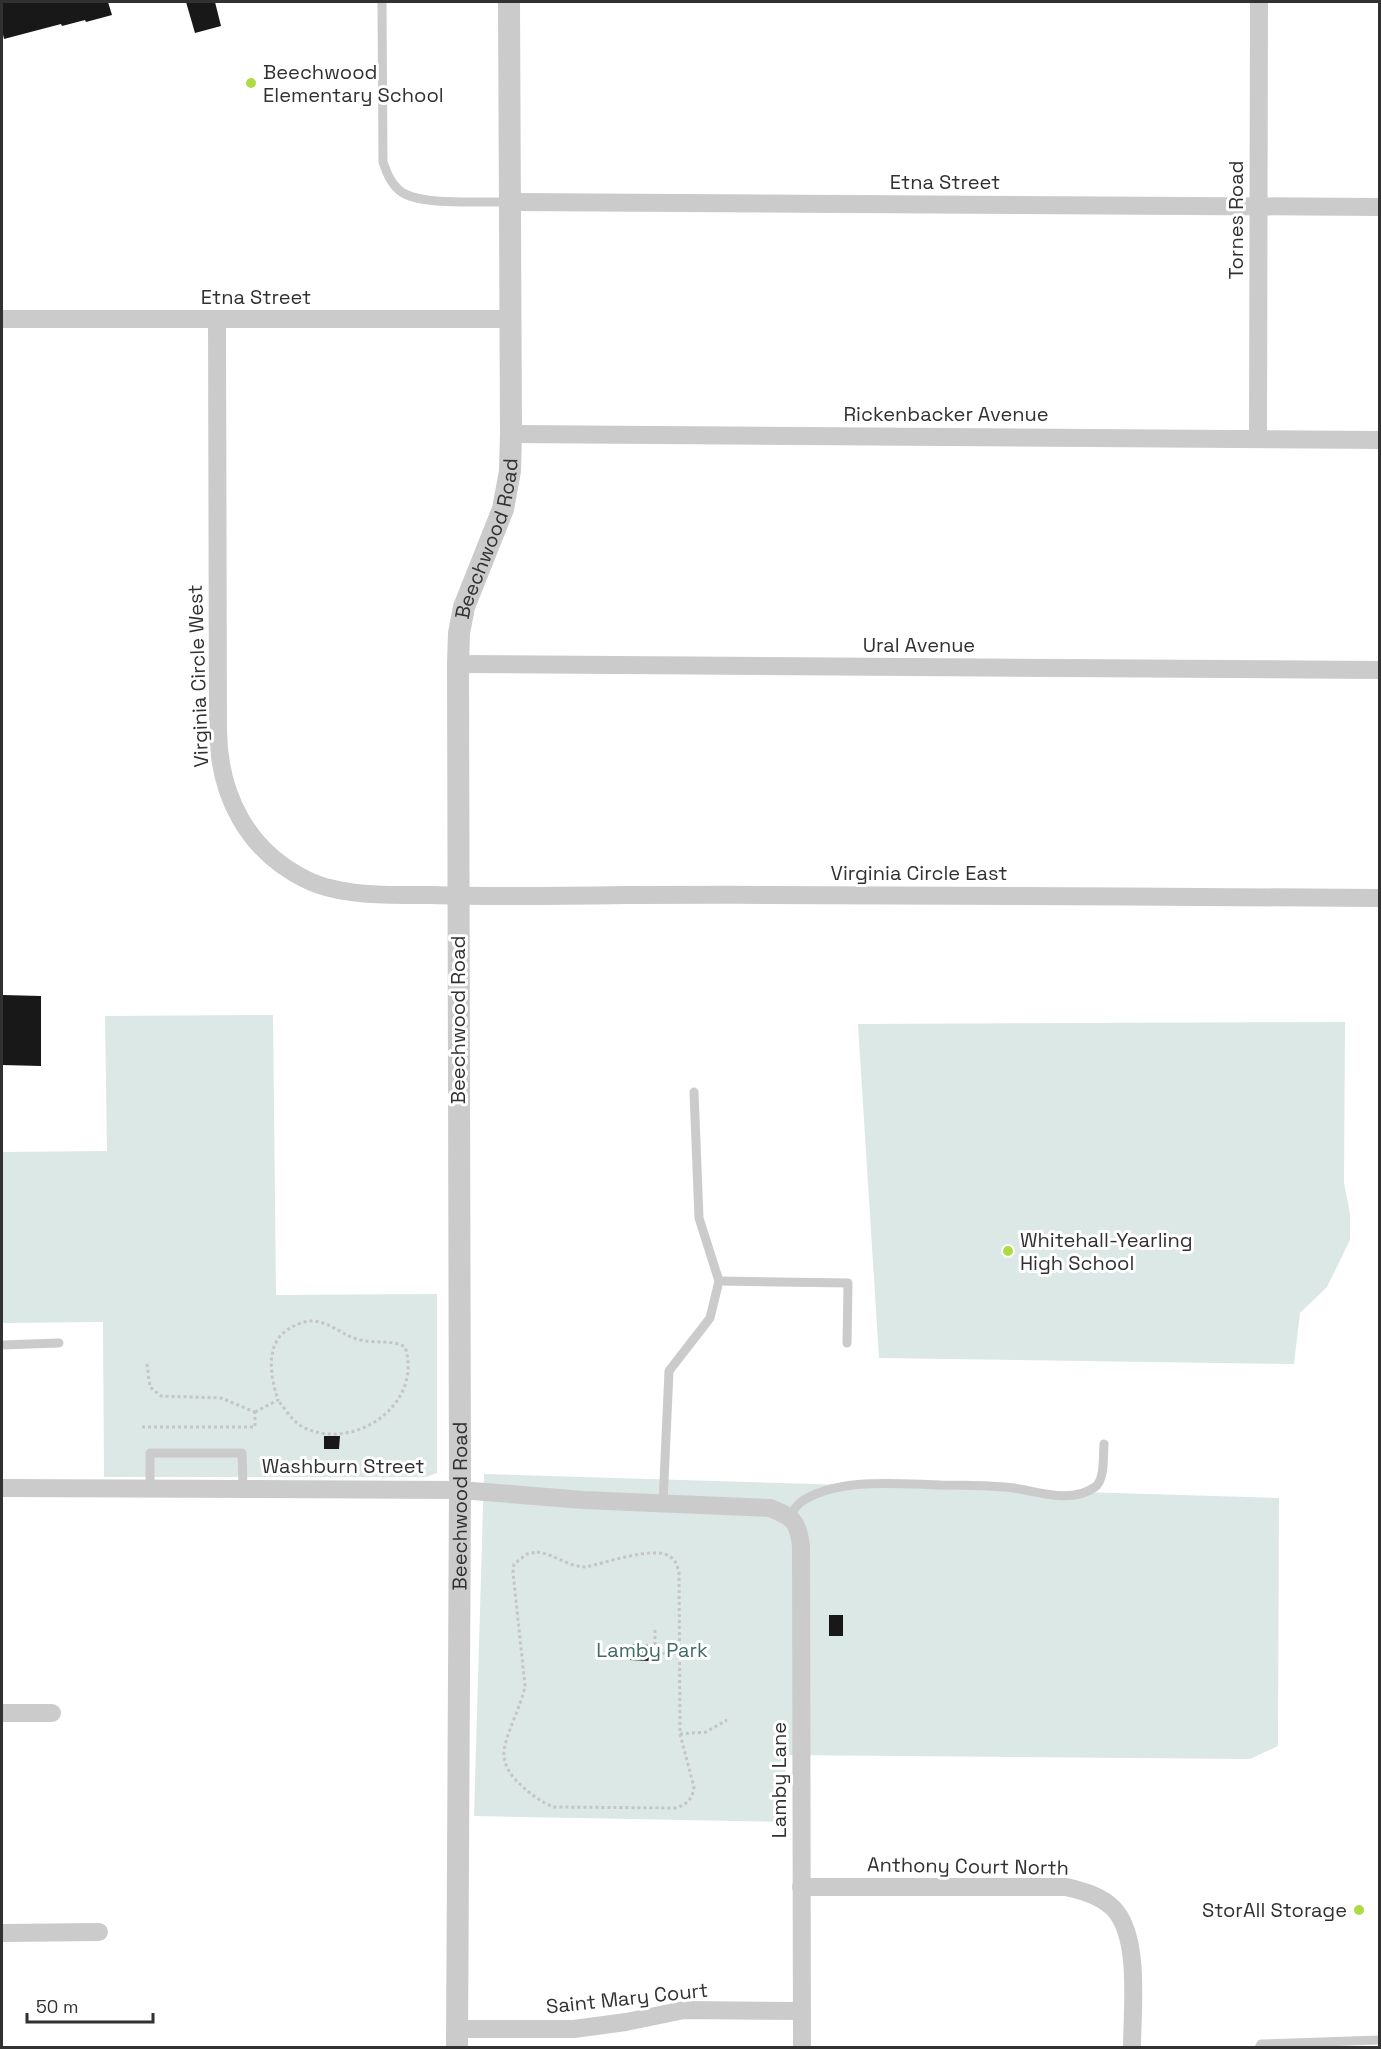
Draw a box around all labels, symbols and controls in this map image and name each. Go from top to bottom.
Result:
place label: Beechwood Elementary School [263,59,444,108]
marker: Beechwood Elementary School [244,76,258,90]
street label: Tornes Road [1223,161,1249,279]
street label: Etna Street [890,169,1000,195]
street label: Etna Street [201,284,311,310]
street label: Rickenbacker Avenue [844,401,1049,427]
street label: Beechwood Road [449,458,523,621]
street label: Virginia Circle West [182,584,214,768]
street label: Ural Avenue [863,632,975,658]
street label: Virginia Circle East [831,860,1007,886]
street label: Beechwood Road [445,936,471,1104]
place label: Whitehall-Yearling High School [1020,1227,1193,1276]
marker: Whitehall-Yearling High School [1001,1244,1015,1258]
street label: Beechwood Road [446,1422,473,1590]
street label: Washburn Street [262,1453,424,1479]
park label: Lamby Park [596,1637,708,1663]
street label: Lamby Lane [766,1722,792,1838]
street label: Anthony Court North [867,1851,1069,1881]
place label: StorAll Storage [1202,1897,1347,1923]
marker: StorAll Storage [1352,1903,1366,1917]
street label: Saint Mary Court [545,1977,709,2019]
scale bar [27,1986,153,2024]
text: 50 m [36,1995,78,2018]

